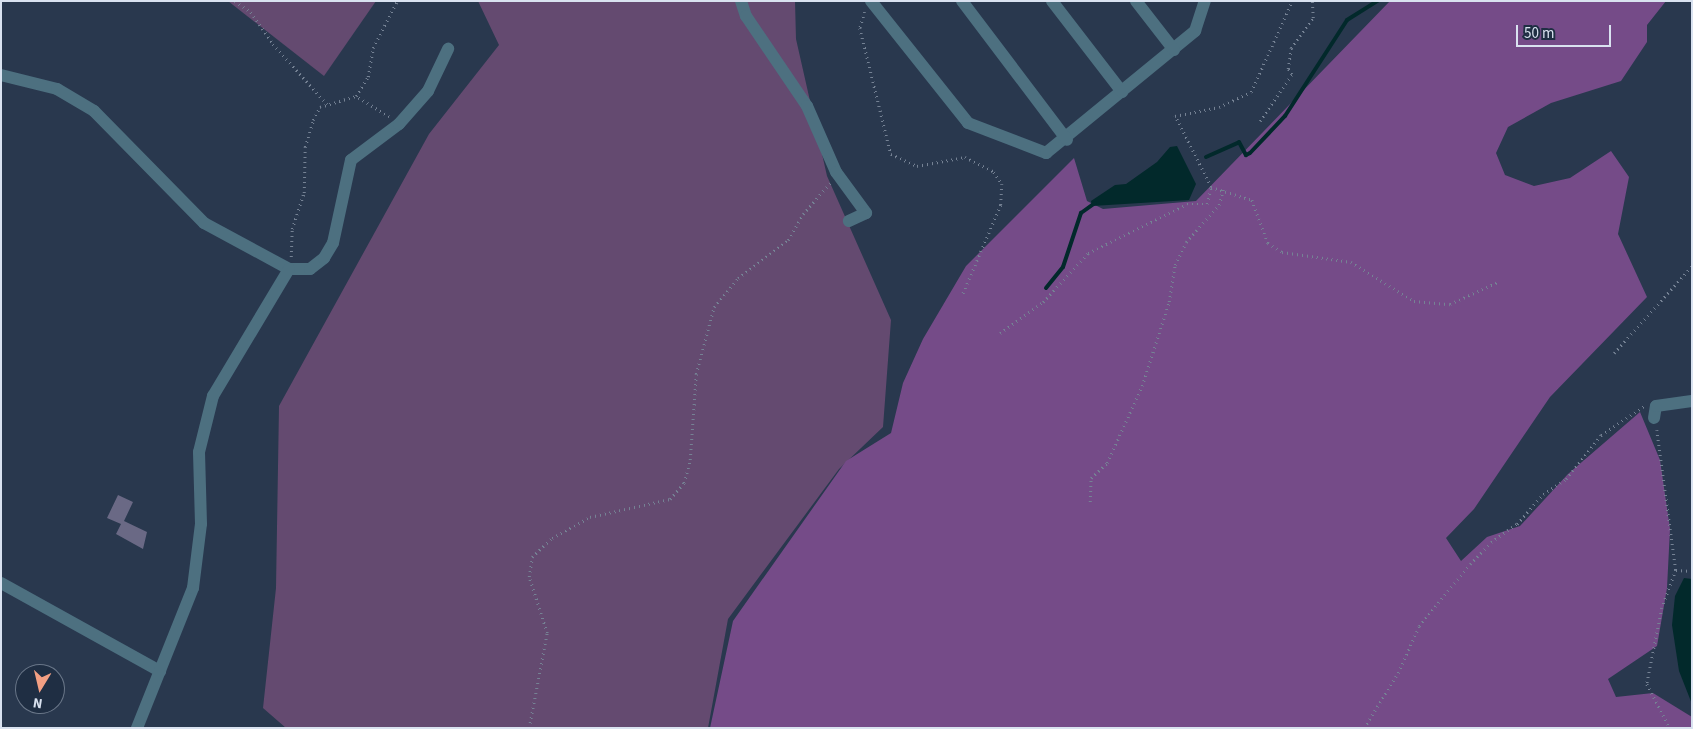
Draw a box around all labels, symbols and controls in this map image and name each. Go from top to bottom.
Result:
scale bar [1518,15,1613,47]
text: 50 m [1524,23,1554,44]
north arrow [15,664,65,714]
text: N [32,692,44,713]

